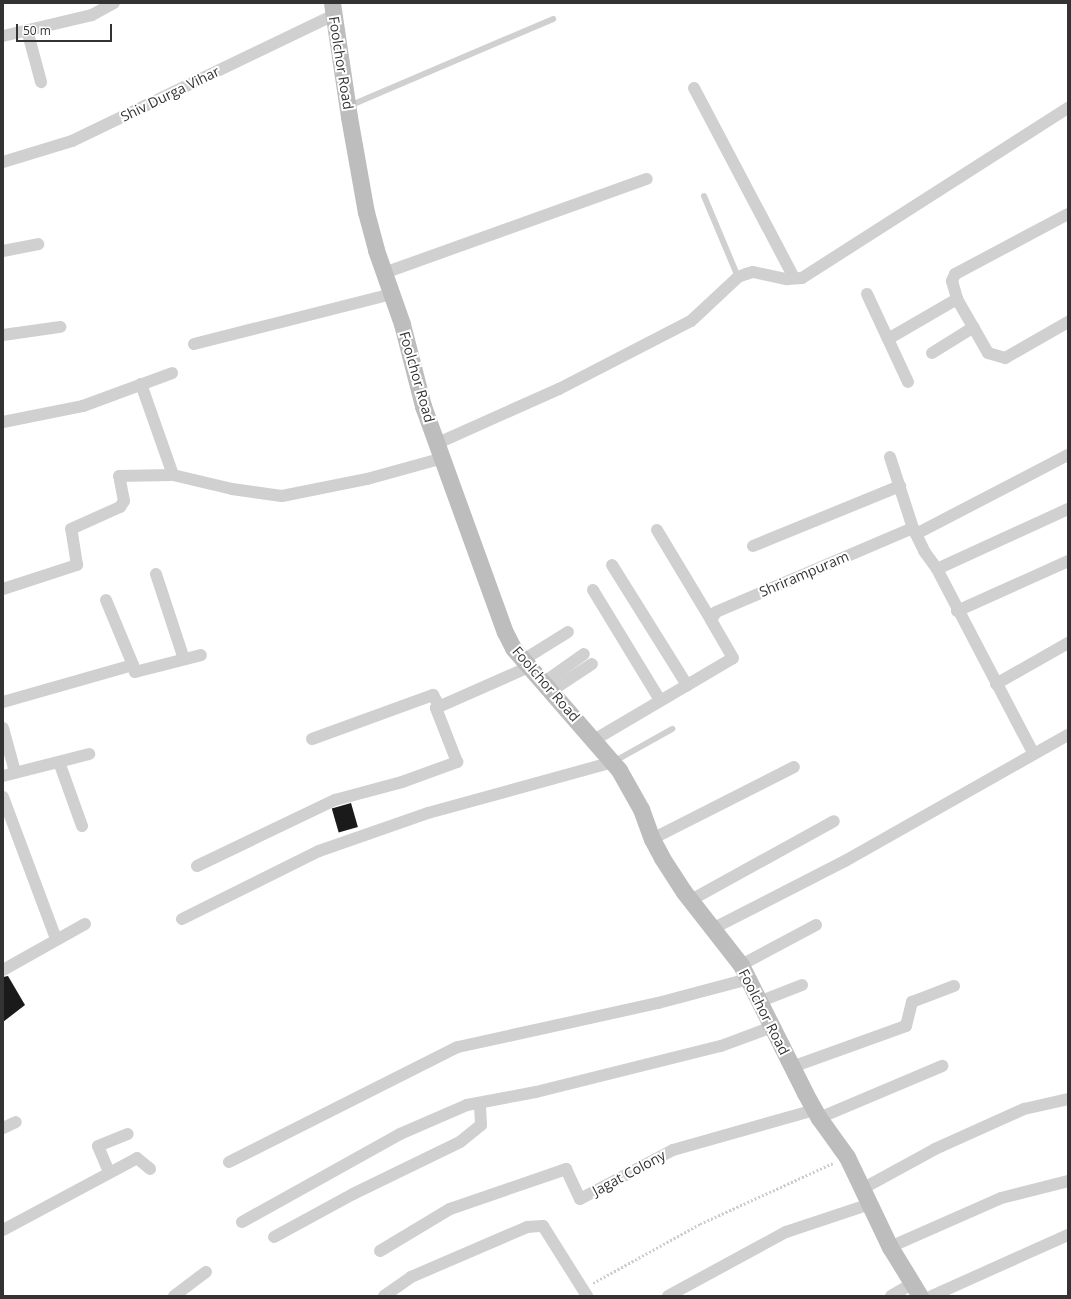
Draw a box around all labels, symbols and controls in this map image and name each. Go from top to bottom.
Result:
street label: Foolchor Road [325,15,357,111]
scale bar [18,16,114,42]
text: 50 m [23,22,51,39]
street label: Shiv Durga Vihar [118,63,222,125]
street label: Foolchor Road [396,329,438,425]
street label: Shrirampuram [757,548,851,600]
street label: Foolchor Road [509,643,583,725]
street label: Foolchor Road [735,966,793,1058]
street label: Jagat Colony [590,1147,668,1199]

